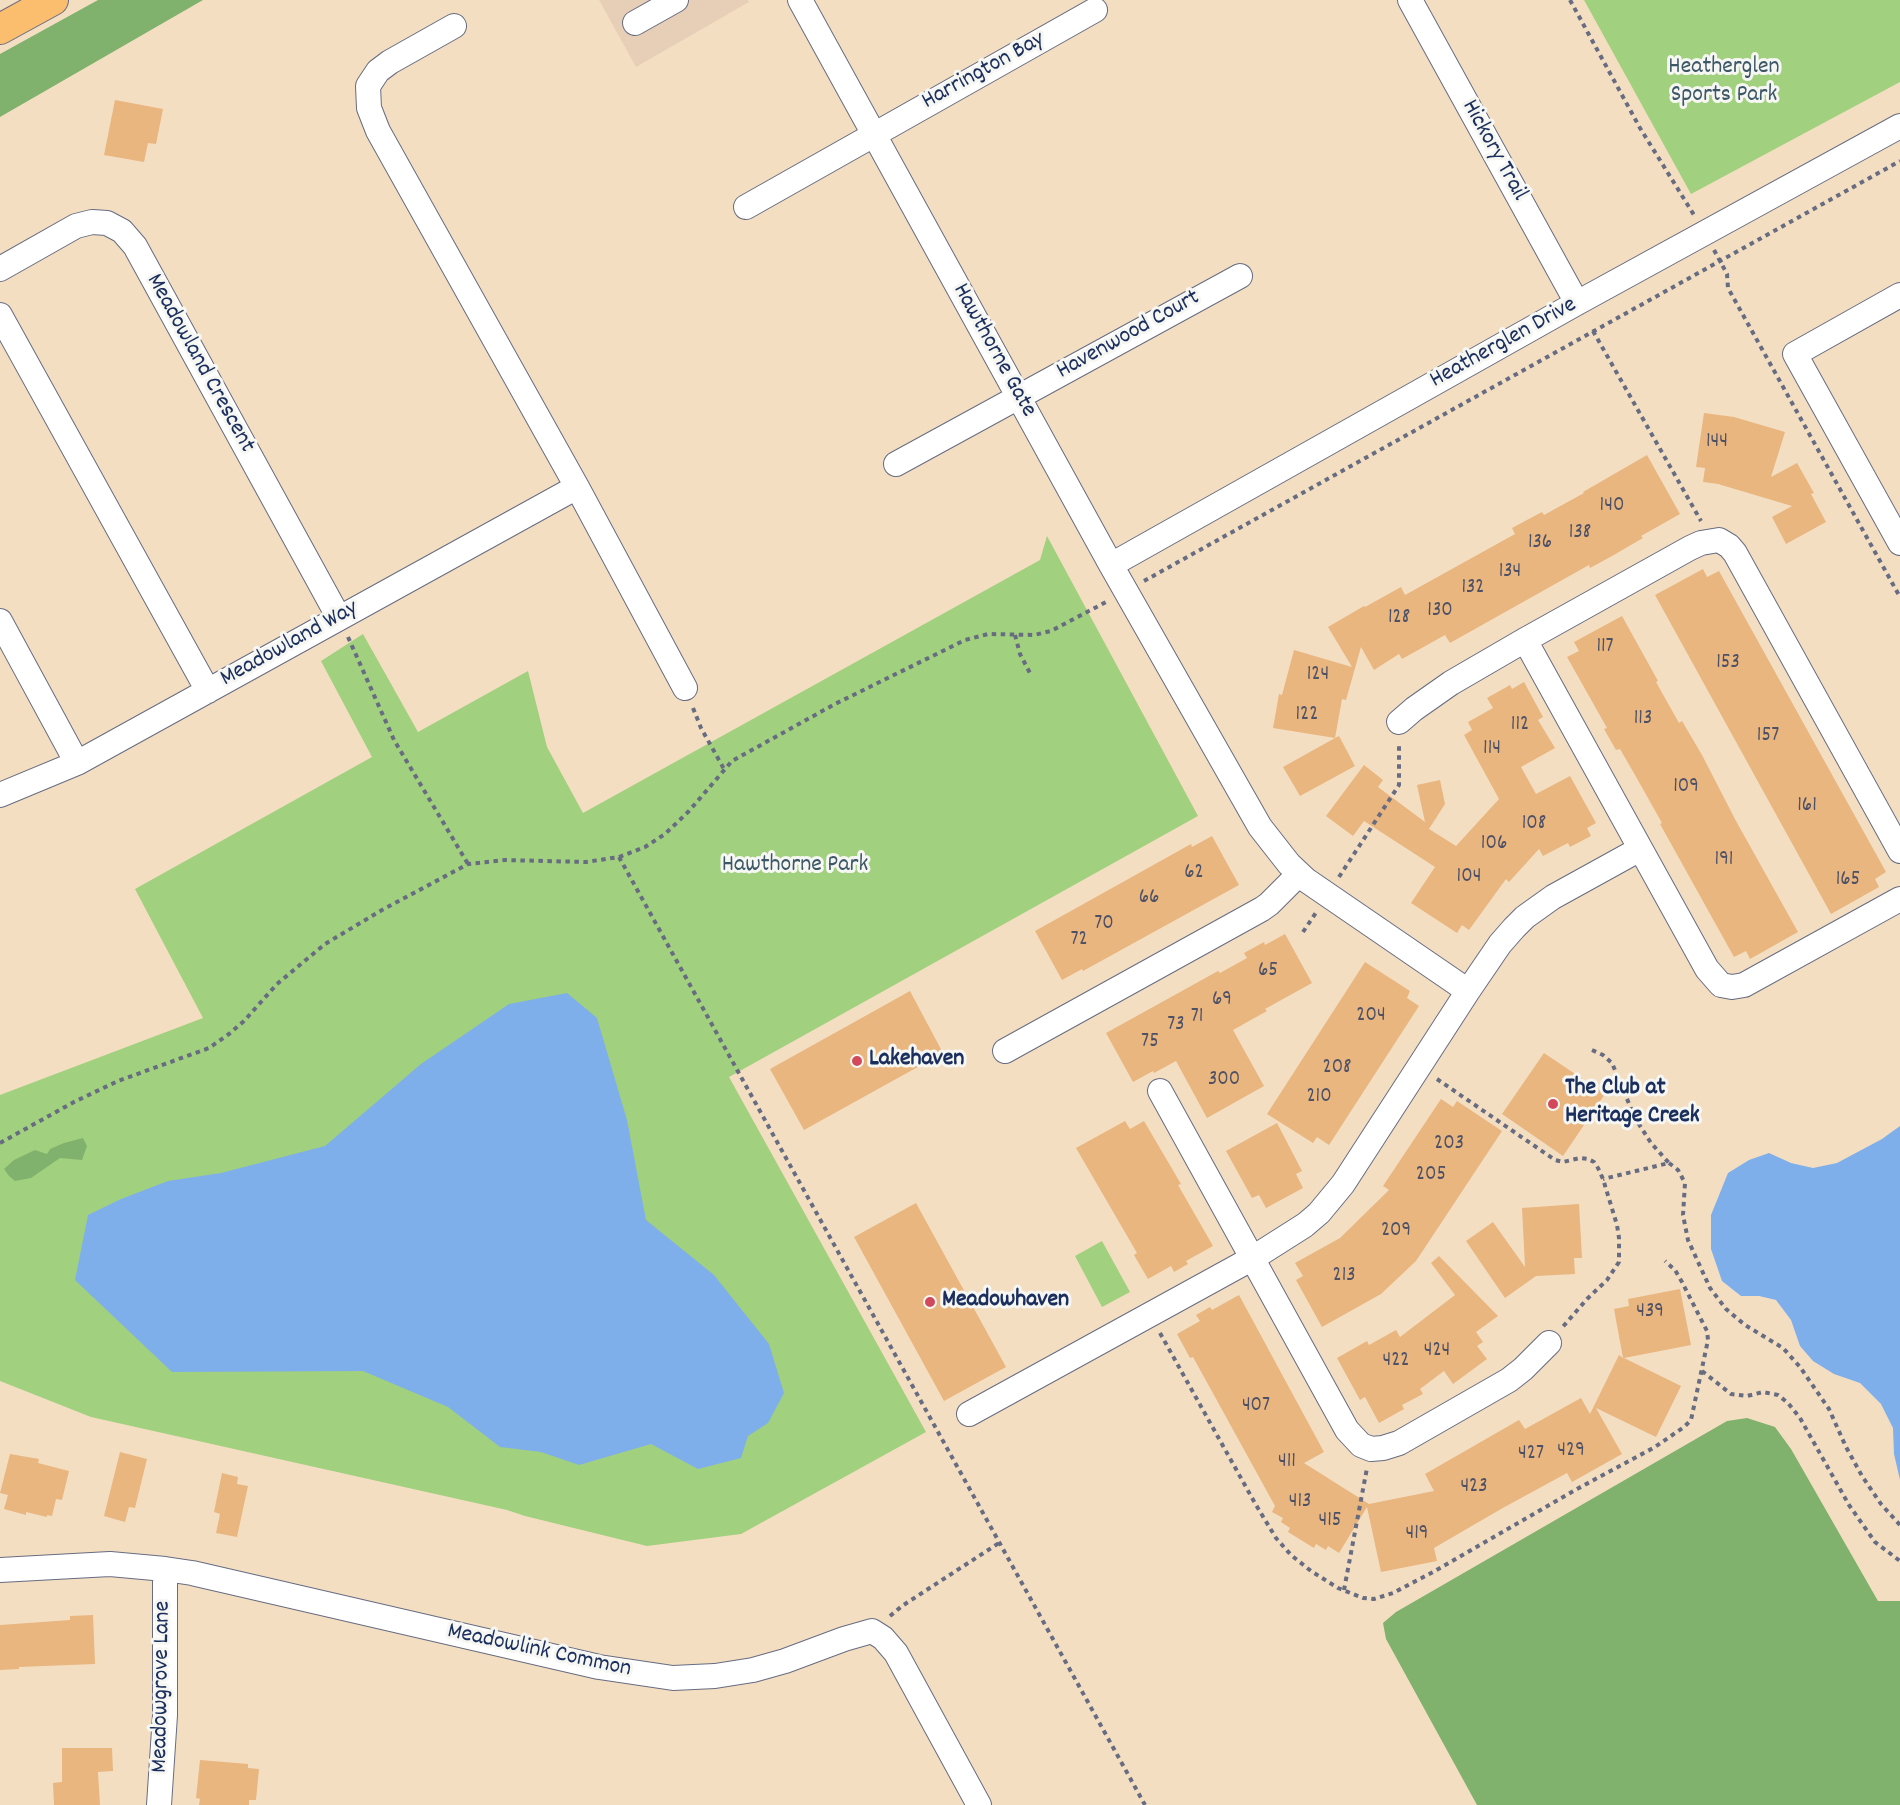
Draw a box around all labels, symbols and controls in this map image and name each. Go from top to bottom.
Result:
street label: Harrington Bay [918,26,1050,118]
park label: Heatherglen Sports Park [1668,55,1780,111]
street label: Hickory Trail [1454,96,1532,206]
street label: Meadowland Crescent [138,270,260,458]
street label: Hawthorne Gate [944,279,1042,423]
street label: Havenwood Court [1052,285,1206,387]
street label: Heatherglen Drive [1426,292,1582,396]
house number: 144 [1706,430,1728,456]
house number: 140 [1600,494,1624,520]
house number: 138 [1569,521,1591,547]
house number: 136 [1528,531,1552,557]
house number: 134 [1499,560,1521,586]
house number: 132 [1461,576,1485,602]
street label: Meadowland Way [216,595,364,695]
house number: 130 [1427,599,1453,625]
house number: 128 [1388,606,1410,632]
house number: 117 [1596,635,1614,661]
house number: 153 [1716,651,1740,677]
house number: 124 [1307,663,1329,689]
house number: 122 [1296,703,1318,729]
house number: 113 [1634,707,1652,733]
house number: 112 [1511,713,1529,739]
house number: 157 [1757,724,1779,750]
house number: 114 [1483,737,1501,763]
house number: 109 [1673,775,1699,801]
house number: 161 [1797,794,1817,820]
house number: 108 [1522,812,1546,838]
house number: 106 [1481,832,1507,858]
house number: 191 [1715,848,1733,874]
park label: Hawthorne Park [722,853,868,881]
house number: 62 [1184,861,1204,887]
house number: 104 [1457,865,1481,891]
house number: 165 [1836,868,1860,894]
house number: 66 [1139,886,1159,912]
house number: 70 [1094,912,1114,938]
house number: 72 [1070,928,1088,954]
house number: 65 [1258,959,1278,985]
house number: 69 [1212,988,1232,1014]
house number: 204 [1356,1004,1386,1030]
house number: 71 [1191,1005,1203,1031]
house number: 73 [1167,1013,1185,1039]
house number: 75 [1141,1030,1159,1056]
place label: Lakehaven [869,1047,964,1075]
marker: Lakehaven [850,1054,864,1068]
house number: 208 [1322,1056,1352,1082]
house number: 300 [1208,1068,1240,1094]
place label: The Club at Heritage Creek [1565,1076,1700,1132]
house number: 210 [1306,1085,1332,1111]
marker: The Club at Heritage Creek [1546,1097,1560,1111]
house number: 203 [1434,1132,1464,1158]
house number: 205 [1416,1163,1446,1189]
house number: 209 [1381,1219,1411,1245]
house number: 213 [1332,1264,1356,1290]
place label: Meadowhaven [942,1288,1069,1316]
marker: Meadowhaven [923,1295,937,1309]
house number: 439 [1636,1300,1664,1326]
house number: 424 [1424,1339,1450,1365]
house number: 422 [1382,1349,1410,1375]
house number: 407 [1242,1394,1270,1420]
house number: 429 [1557,1439,1585,1465]
house number: 427 [1518,1442,1544,1468]
house number: 411 [1278,1450,1296,1476]
house number: 423 [1460,1475,1488,1501]
house number: 413 [1289,1490,1311,1516]
house number: 415 [1318,1509,1342,1535]
house number: 419 [1406,1522,1428,1548]
street label: Meadowgrove Lane [147,1601,179,1773]
street label: Meadowlink Common [445,1618,633,1686]

